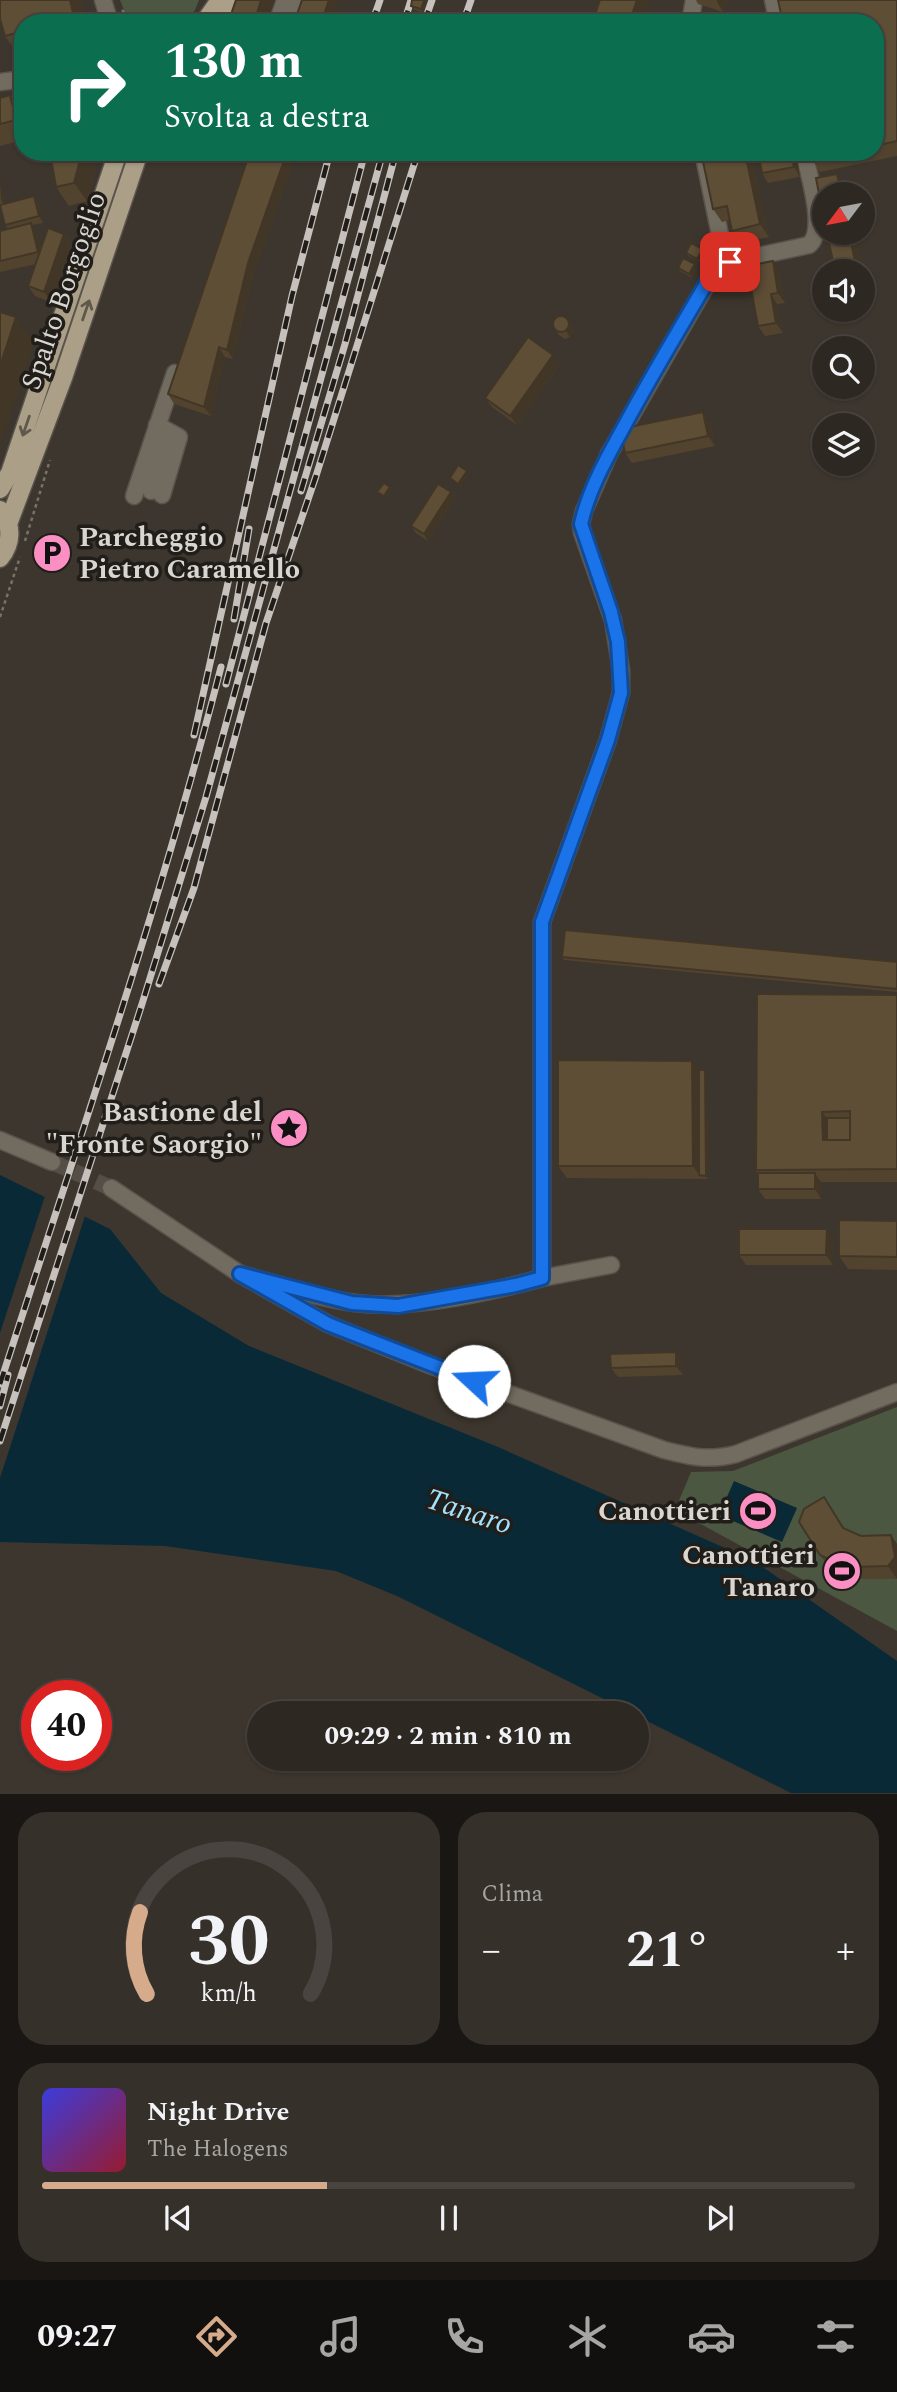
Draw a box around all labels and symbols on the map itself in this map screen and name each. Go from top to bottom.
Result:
north arrow [812,182,875,245]
street label: Spalto Borgoglio [10,186,118,396]
pin [700,232,760,292]
one-way arrow [81,300,93,322]
one-way arrow [19,415,32,437]
place label: Parcheggio Pietro Caramello [79,516,300,591]
parking icon: Parcheggio Pietro Caramello [31,532,73,574]
place label: Bastione del "Fronte Saorgio" [46,1091,262,1166]
place icon: Bastione del "Fronte Saorgio" [268,1107,310,1149]
position arrow [437,1344,511,1418]
water label: Tanaro [420,1476,518,1548]
place label: Canottieri [598,1490,731,1533]
sports icon: Canottieri [737,1490,779,1532]
place label: Canottieri Tanaro [682,1534,815,1609]
sports icon: Canottieri Tanaro [821,1550,863,1592]
speed limit sign: 40 [21,1680,112,1771]

